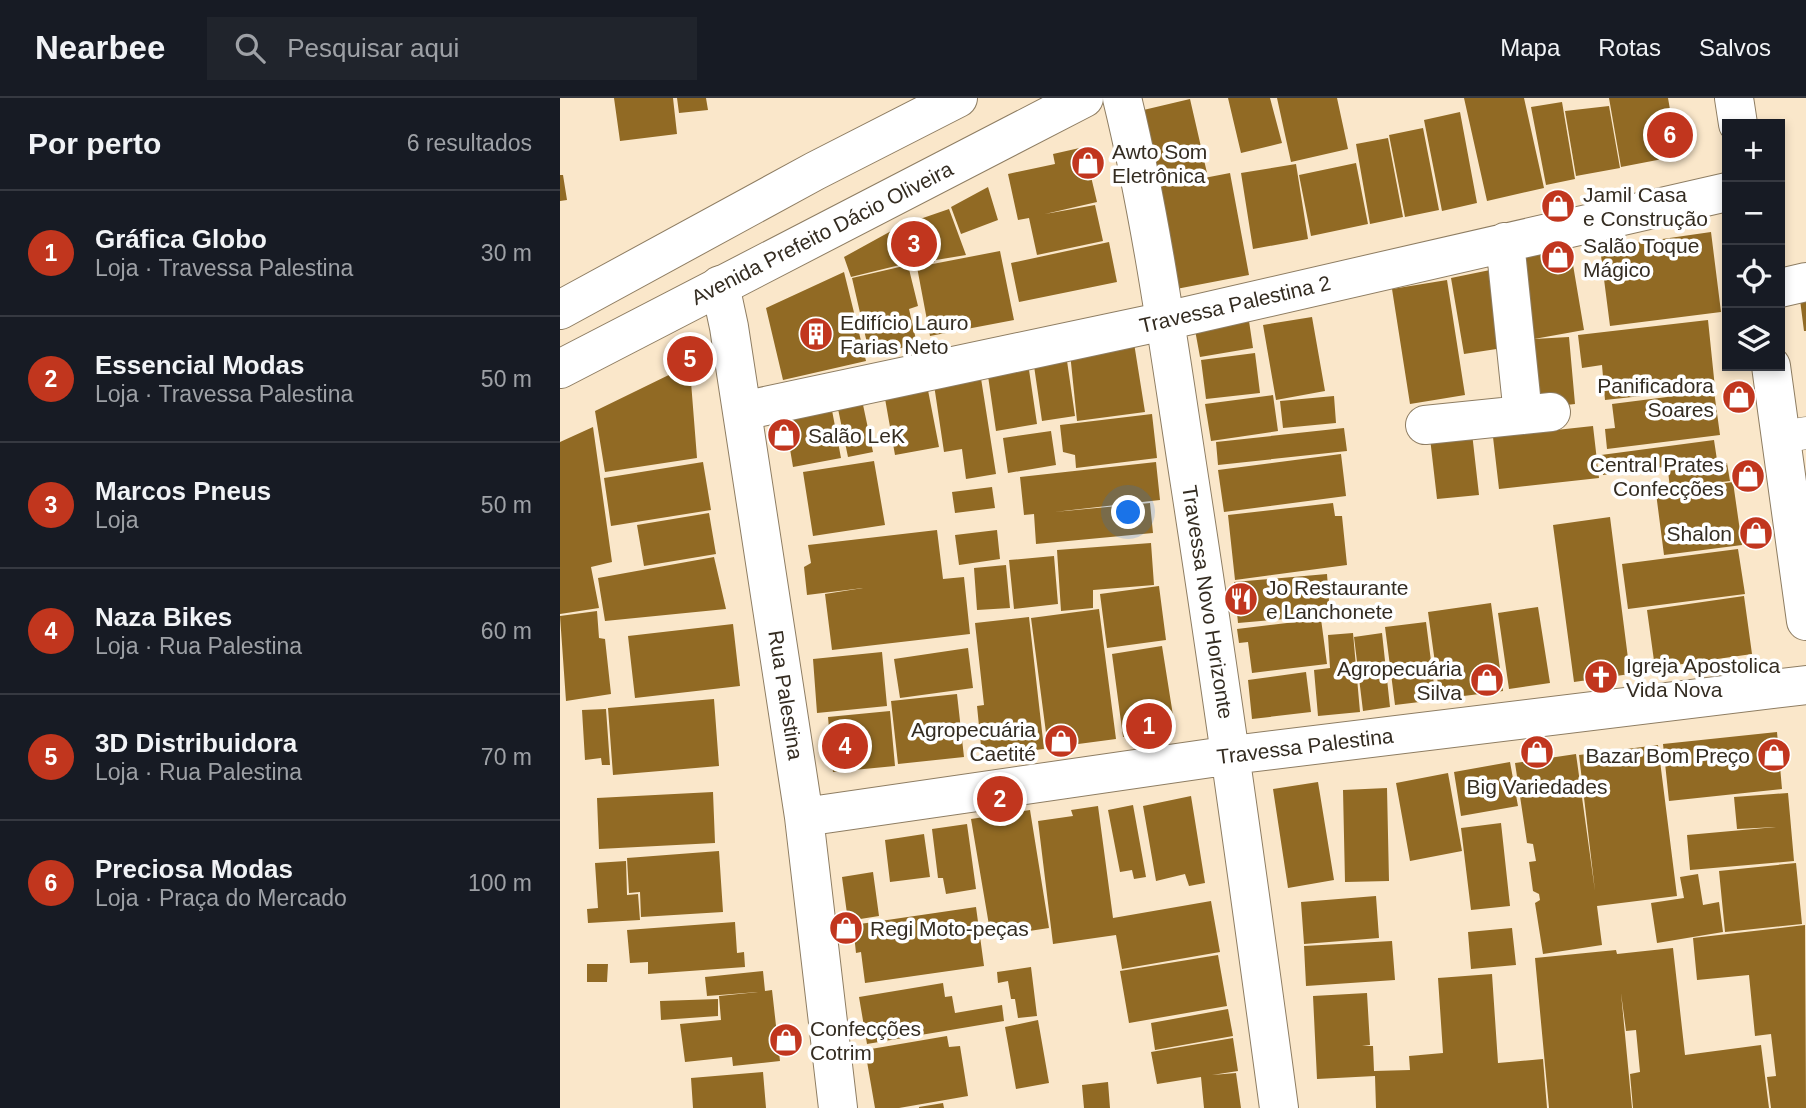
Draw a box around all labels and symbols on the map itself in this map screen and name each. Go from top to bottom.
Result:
pin: 6 [1647,109,1693,161]
place label: Awto Som Eletrônica [1112,140,1207,187]
shop icon: Awto Som Eletrônica [1069,144,1107,182]
street label: Avenida Prefeito Dácio Oliveira [687,157,957,309]
place label: Jamil Casa e Construção [1583,183,1708,230]
shop icon: Jamil Casa e Construção [1539,187,1577,225]
pin: 3 [891,218,937,270]
place label: Salão Toque Mágico [1583,234,1699,281]
shop icon: Salão Toque Mágico [1539,238,1577,276]
street label: Travessa Palestina 2 [1137,271,1333,337]
place label: Edifício Lauro Farias Neto [840,311,968,358]
building icon: Edifício Lauro Farias Neto [797,315,835,353]
pin: 5 [667,333,713,385]
place label: Panificadora Soares [1597,374,1714,421]
shop icon: Panificadora Soares [1720,378,1758,416]
shop icon: Salão LeK [765,416,803,454]
place label: Salão LeK [808,424,905,447]
place label: Central Prates Confecções [1590,453,1724,500]
shop icon: Central Prates Confecções [1729,457,1767,495]
street label: Travessa Novo Horizonte [1178,484,1238,720]
your location [1111,495,1145,529]
shop icon: Shalon [1737,514,1775,552]
place label: Shalon [1667,522,1732,545]
place label: Jo Restaurante e Lanchonete [1266,576,1408,623]
restaurant icon: Jo Restaurante e Lanchonete [1222,580,1260,618]
street label: Rua Palestina [764,629,808,762]
place label: Igreja Apostolica Vida Nova [1626,654,1780,701]
place label: Agropecuária Silva [1337,657,1462,704]
church icon: Igreja Apostolica Vida Nova [1582,658,1620,696]
shop icon: Agropecuária Silva [1468,661,1506,699]
pin: 1 [1126,700,1172,752]
place label: Agropecuária Caetité [911,718,1036,765]
pin: 4 [822,720,868,772]
shop icon: Agropecuária Caetité [1042,722,1080,760]
street label: Travessa Palestina [1215,724,1395,768]
shop icon: Big Variedades [1518,733,1556,771]
shop icon: Bazar Bom Preço [1755,736,1793,774]
place label: Bazar Bom Preço [1585,744,1750,767]
pin: 2 [977,773,1023,825]
place label: Big Variedades [1467,775,1607,798]
shop icon: Regi Moto-peças [827,909,865,947]
place label: Regi Moto-peças [870,917,1029,940]
place label: Confecções Cotrim [810,1017,921,1064]
shop icon: Confecções Cotrim [767,1021,805,1059]

